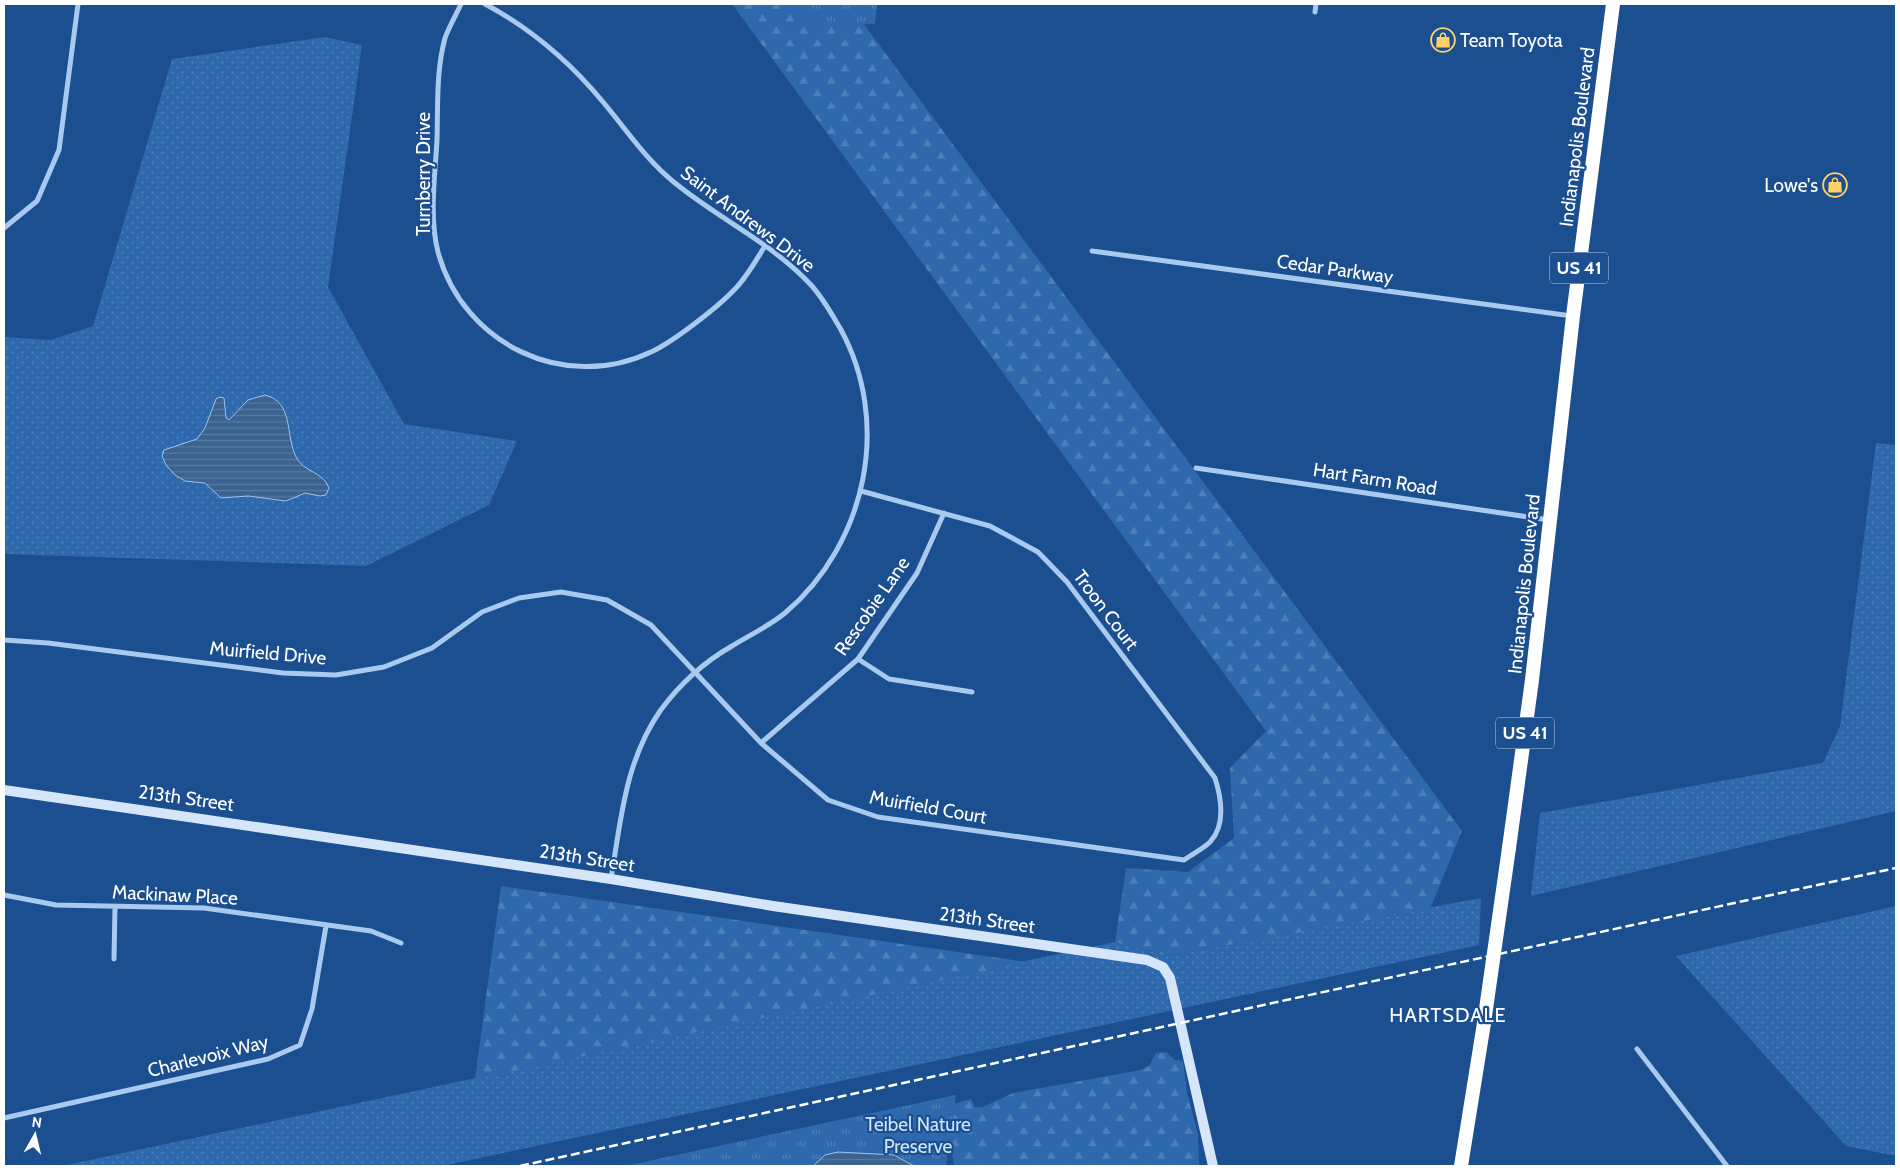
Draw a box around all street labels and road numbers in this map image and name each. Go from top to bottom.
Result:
street label: Indianapolis Boulevard [1555,46,1599,228]
street label: Turnberry Drive [412,112,435,236]
street label: Saint Andrews Drive [676,161,820,277]
street label: Cedar Parkway [1275,249,1395,289]
road number: US 41 [1550,252,1608,284]
street label: Hart Farm Road [1311,458,1439,500]
street label: Indianapolis Boulevard [1503,493,1545,675]
street label: Rescobie Lane [830,552,915,660]
street label: Troon Court [1068,565,1144,655]
street label: Muirfield Drive [209,636,328,670]
road number: US 41 [1496,718,1554,748]
street label: 213th Street [137,780,236,816]
street label: Muirfield Court [868,785,989,829]
street label: 213th Street [538,839,637,877]
street label: Mackinaw Place [112,880,239,910]
street label: 213th Street [938,902,1037,938]
street label: Charlevoix Way [145,1030,271,1082]

